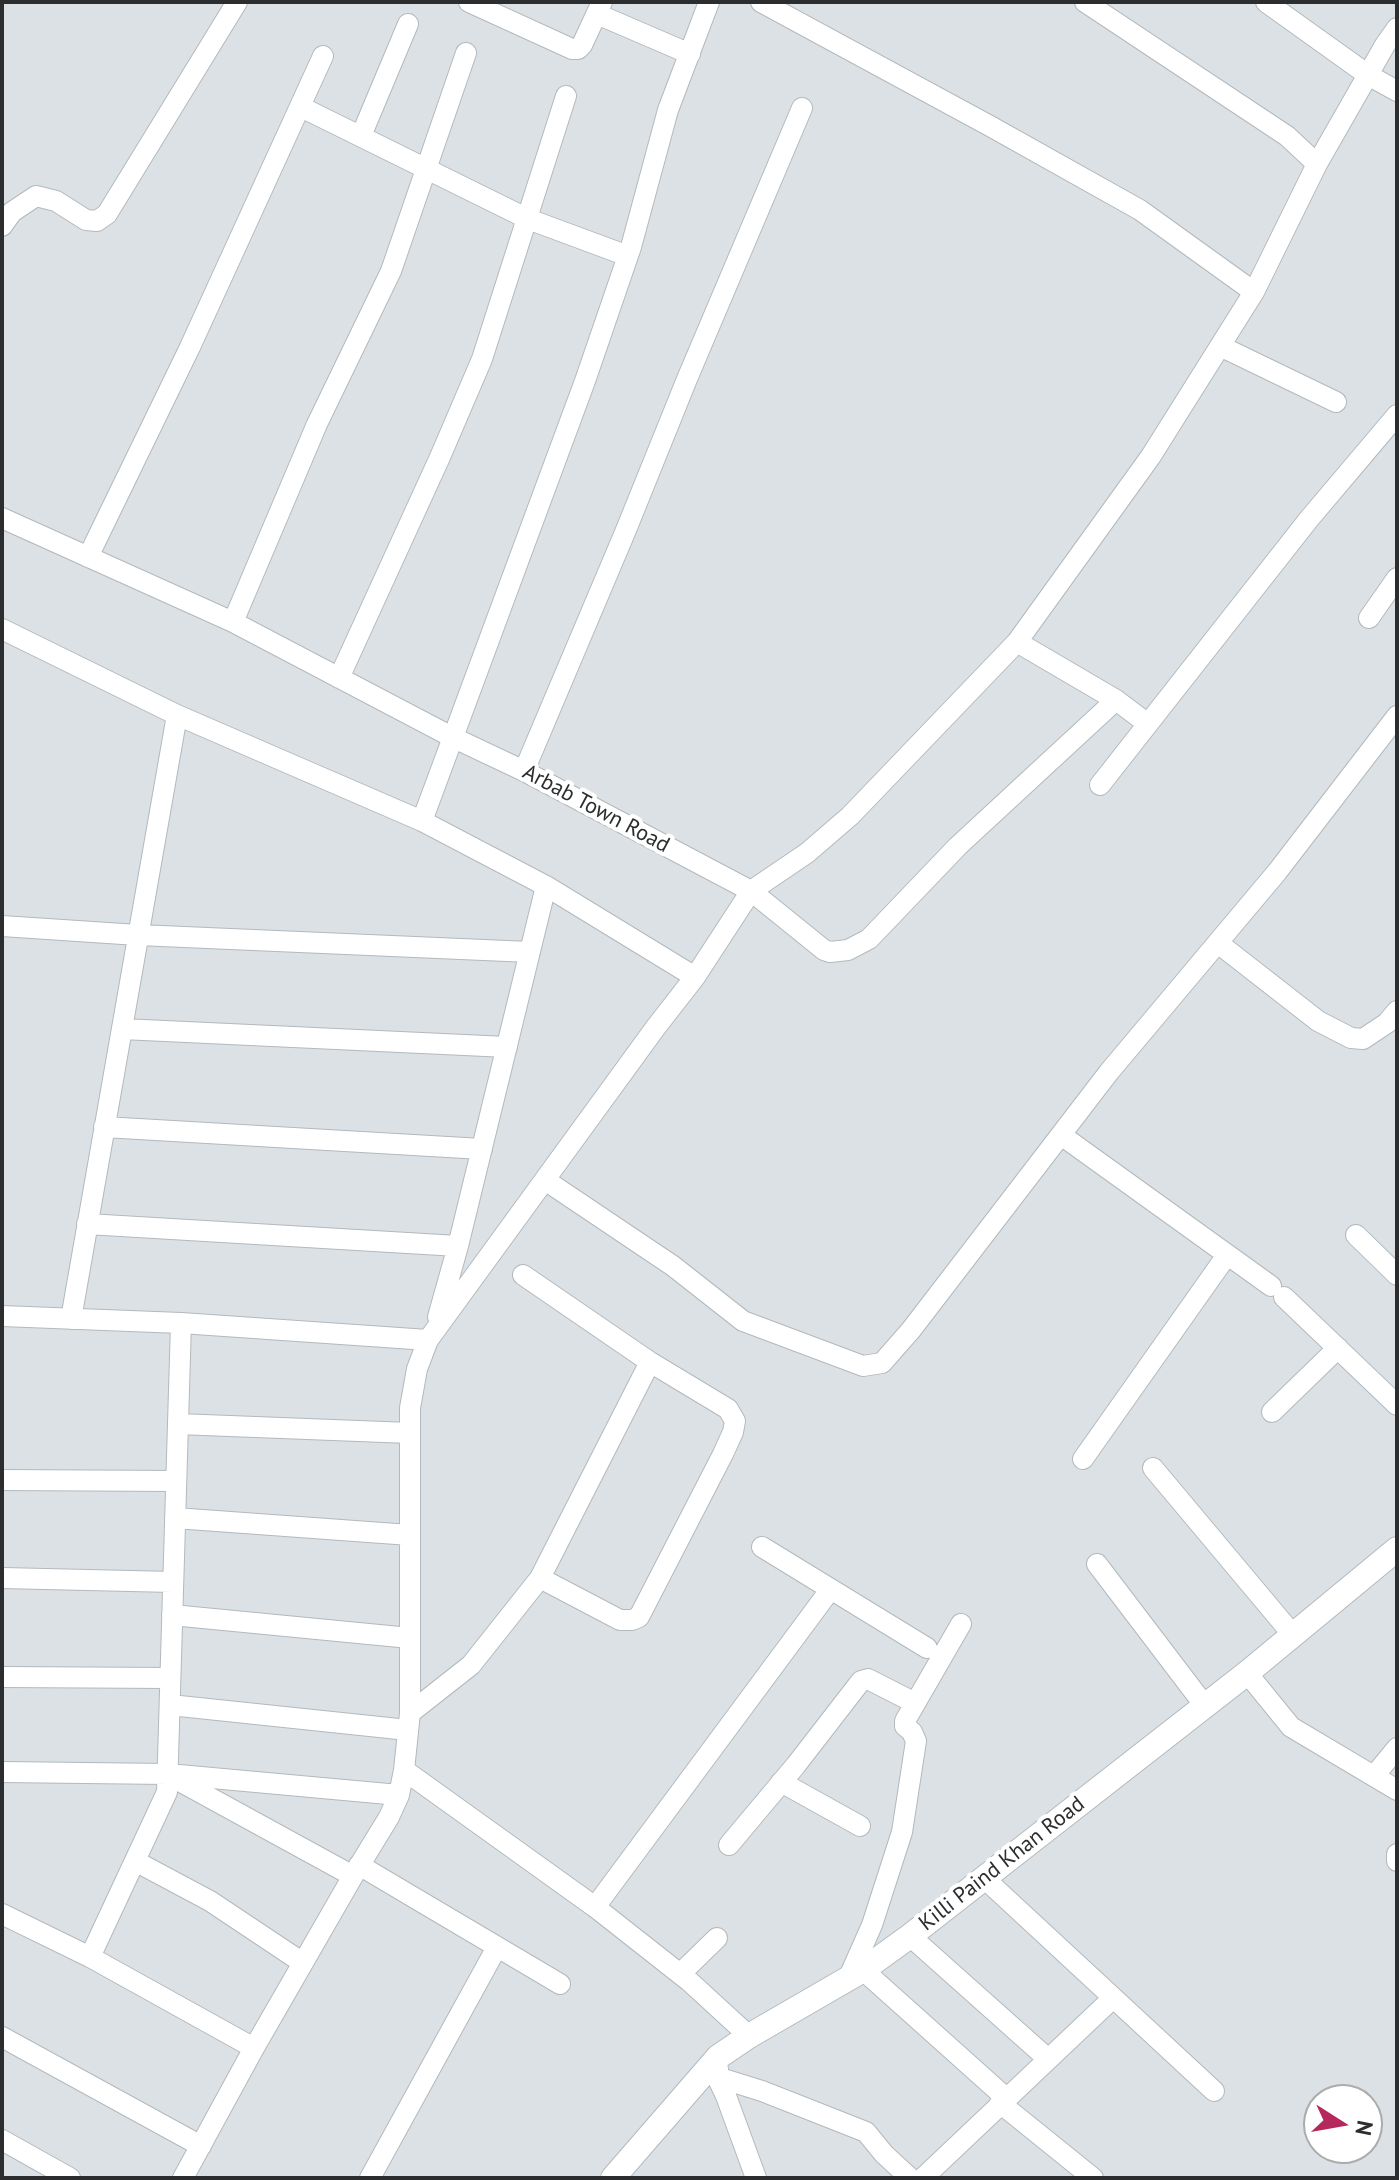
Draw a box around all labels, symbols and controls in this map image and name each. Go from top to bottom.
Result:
street label: Arbab Town Road [518,759,674,859]
street label: Killi Paind Khan Road [914,1791,1090,1937]
north arrow [1303,2084,1383,2164]
text: N [1349,2118,1380,2138]

